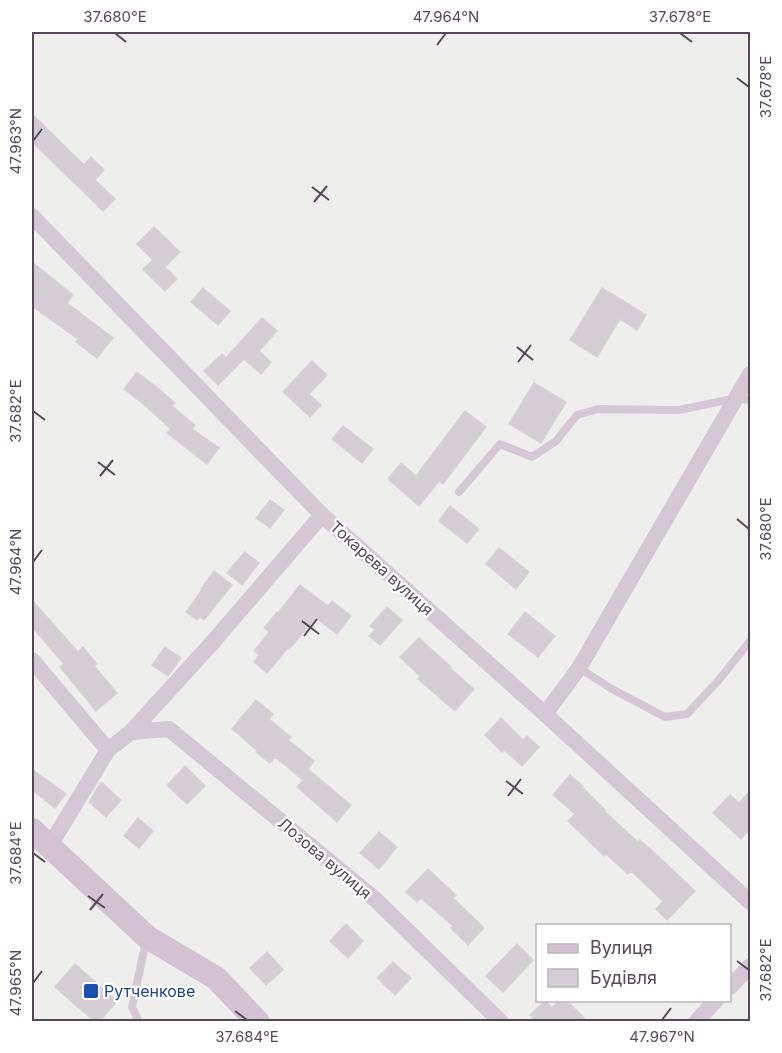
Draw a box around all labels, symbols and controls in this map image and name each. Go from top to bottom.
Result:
text: 37.680°E [83,7,147,26]
text: 47.964°N [413,7,479,26]
text: 37.678°E [649,7,711,26]
text: 37.678°E [756,56,775,118]
text: 47.963°N [6,108,25,174]
text: 37.682°E [6,379,25,443]
text: 37.680°E [756,497,775,561]
street label: Токарева вулиця [326,516,438,620]
text: 47.964°N [6,529,25,595]
street label: Лозова вулиця [274,813,376,903]
text: 37.684°E [6,821,25,885]
legend [536,924,731,1002]
text: Вулиця [590,937,653,958]
text: 37.682°E [756,938,775,1002]
text: 47.965°N [6,950,25,1016]
text: Будівля [590,967,657,988]
place label: Рутченкове [104,981,195,1001]
marker: Рутченкове [82,982,100,1000]
text: 37.684°E [215,1027,279,1046]
text: 47.967°N [629,1027,695,1046]

